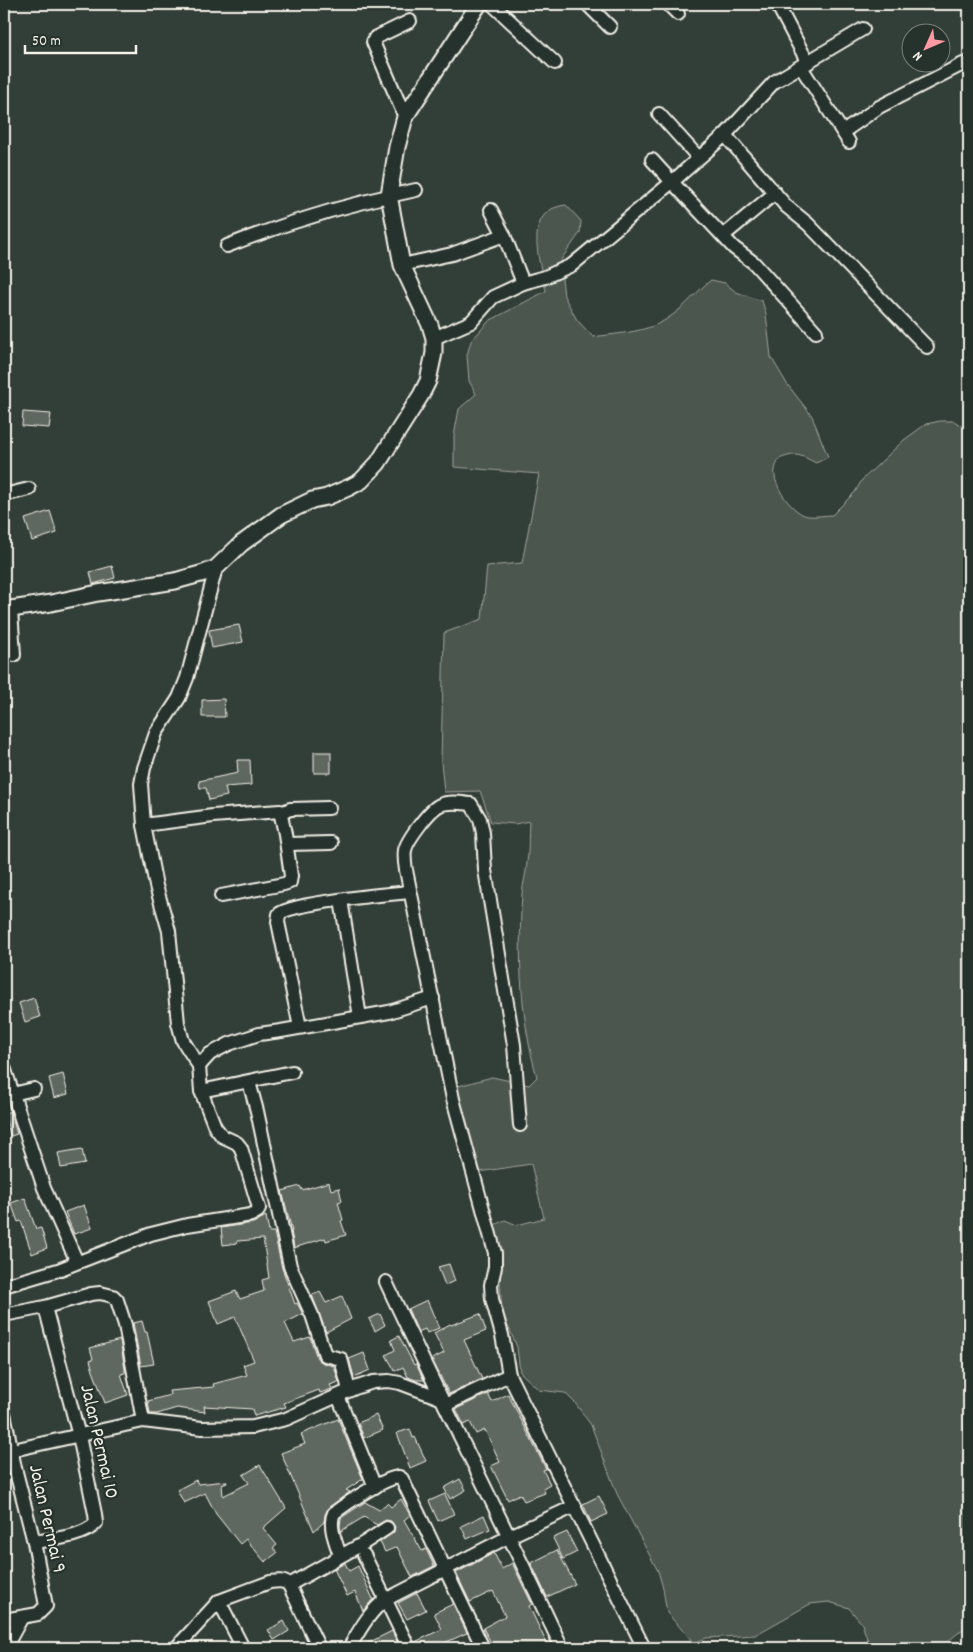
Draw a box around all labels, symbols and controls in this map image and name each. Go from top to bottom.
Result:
scale bar [25,22,136,54]
north arrow [900,22,950,72]
text: 50 m [32,31,61,53]
text: N [909,46,928,65]
street label: Jalan Permai 10 [71,1382,125,1502]
street label: Jalan Permai 9 [20,1462,72,1576]

